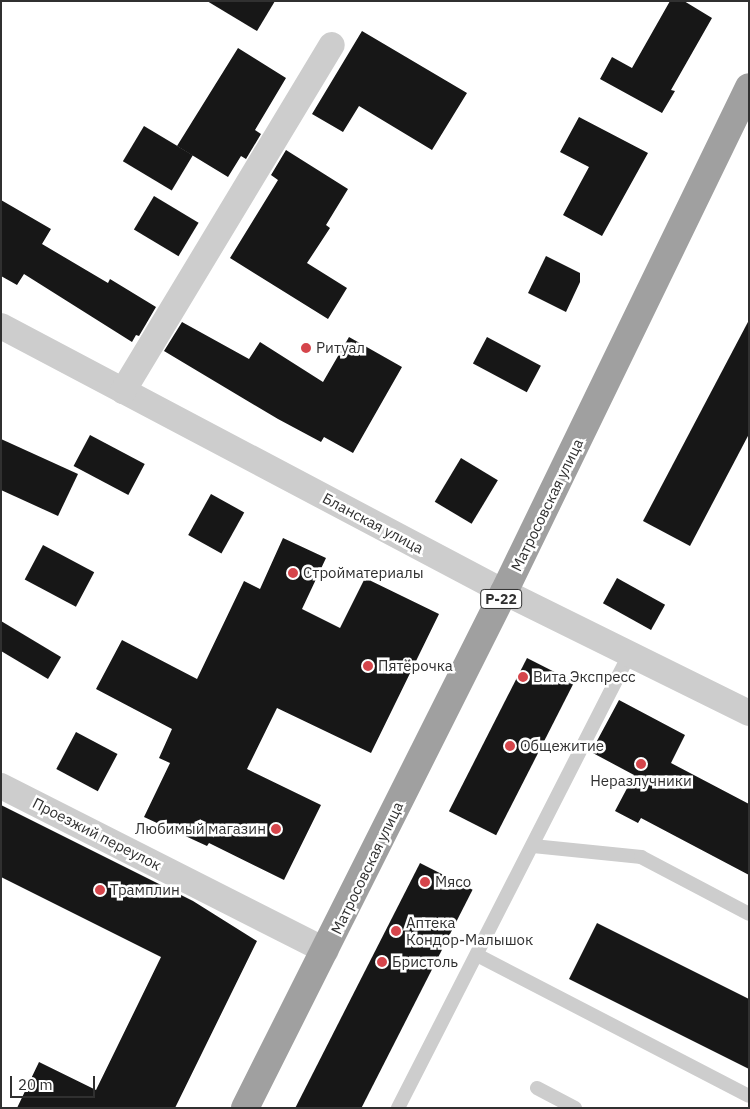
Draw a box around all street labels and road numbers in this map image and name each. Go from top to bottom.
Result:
street label: Матросовская улица [507,436,587,574]
street label: Бланская улица [320,489,426,557]
road number: Р-22 [480,588,522,610]
street label: Проезжий переулок [30,794,164,874]
street label: Матросовская улица [327,799,407,937]

